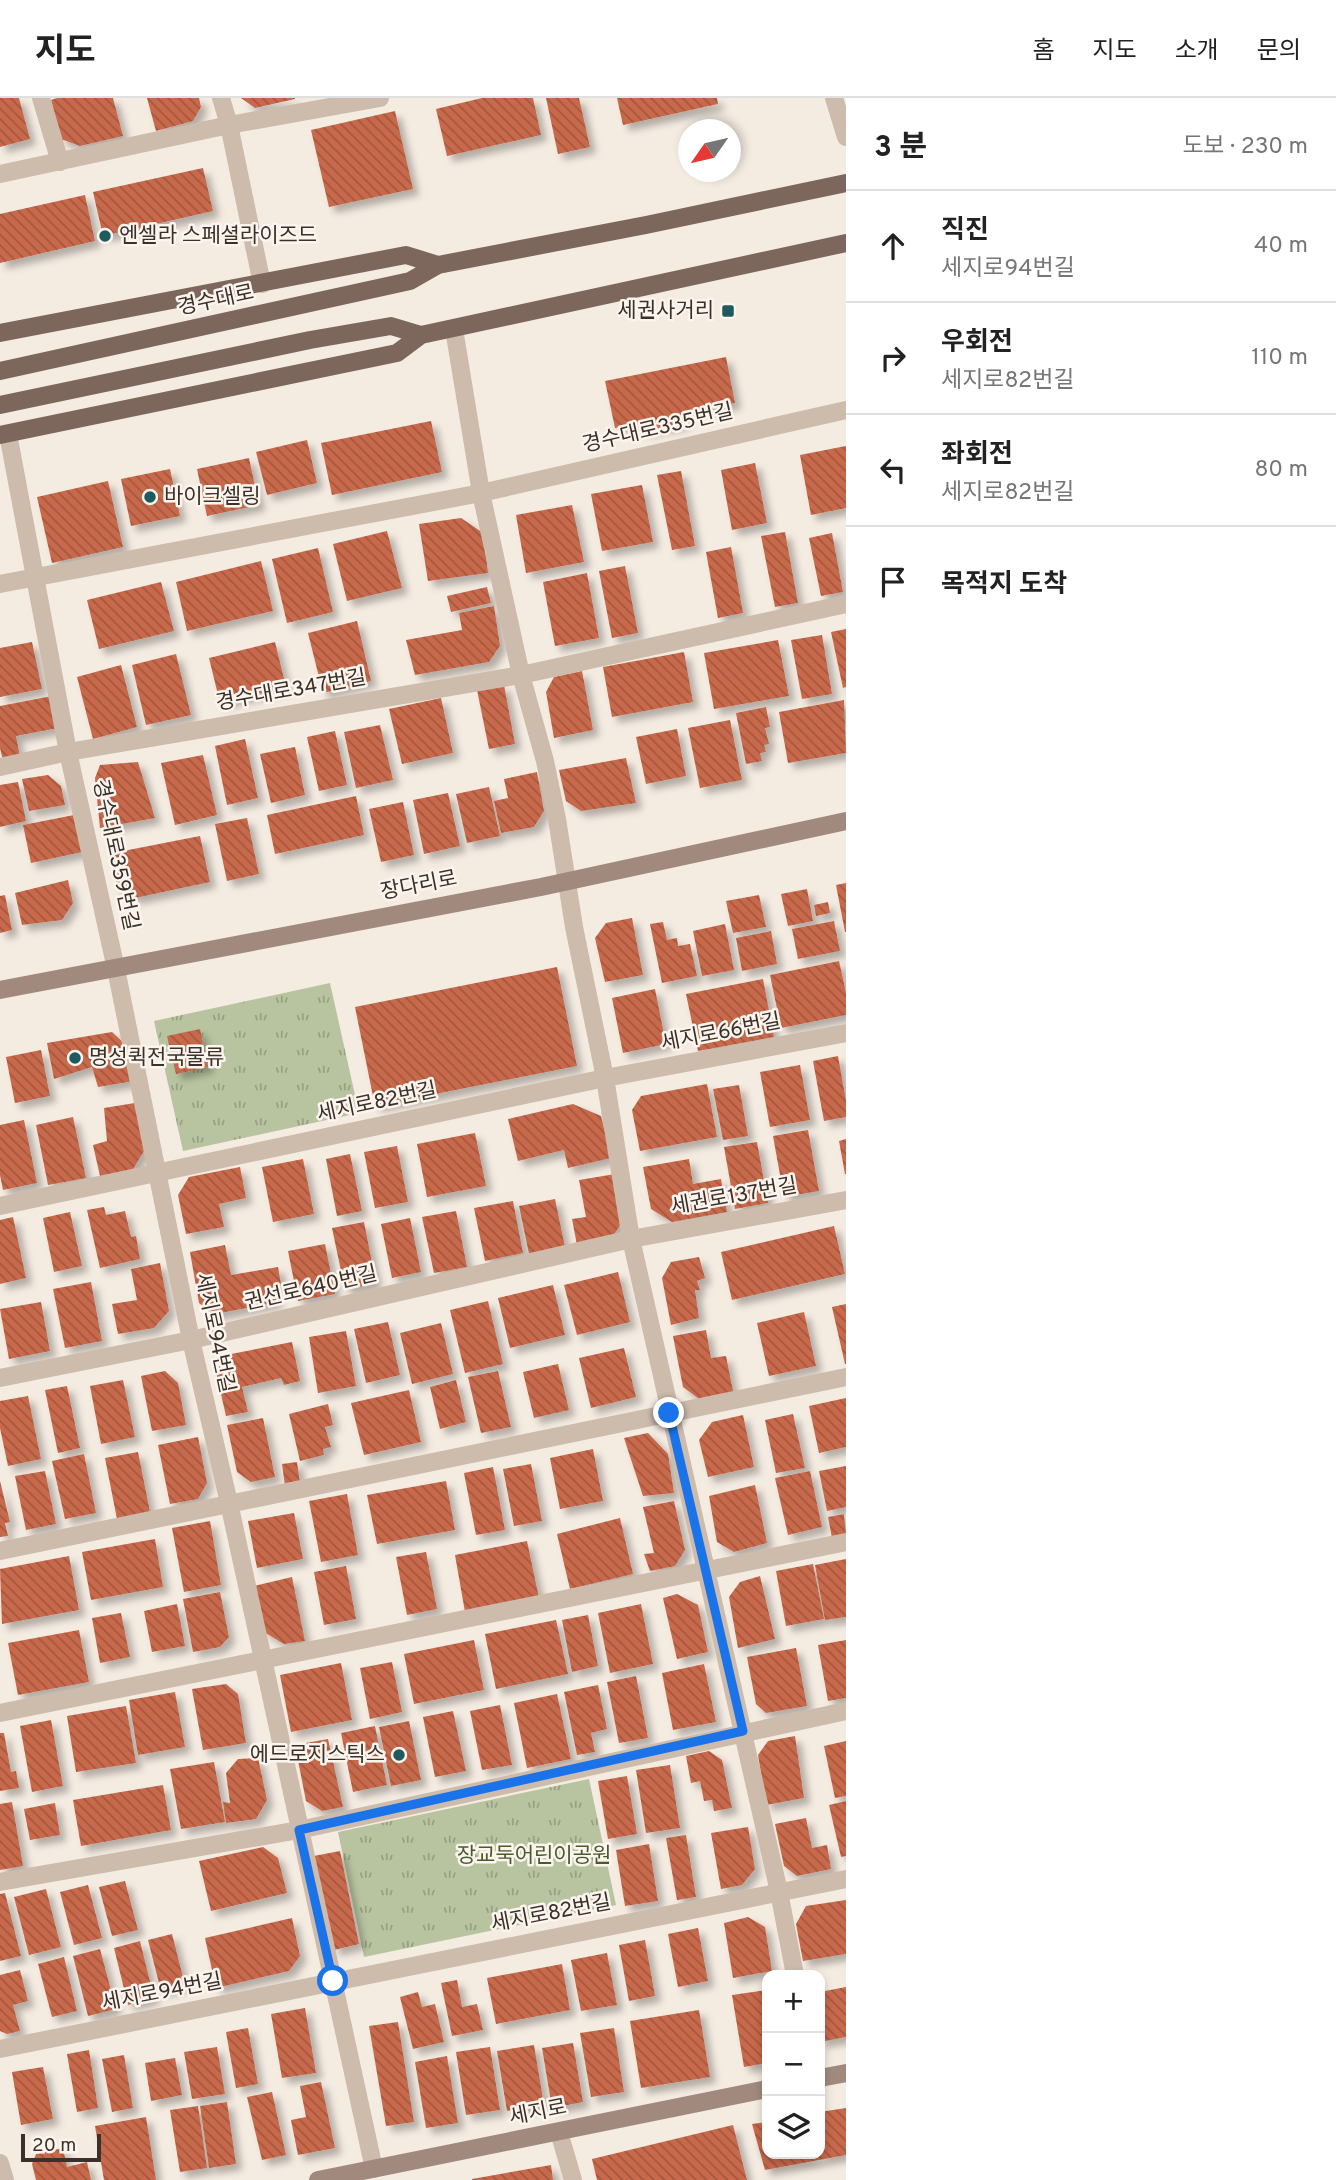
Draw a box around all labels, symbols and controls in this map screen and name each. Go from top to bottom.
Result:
text: 지도 [35,32,96,74]
text: 홈 [1032,37,1054,67]
text: 지도 [1092,37,1137,67]
text: 소개 [1175,37,1219,67]
text: 문의 [1257,37,1301,67]
north arrow [678,119,741,182]
text: 3 분 [874,130,927,167]
text: 도보 · 230 m [1182,133,1308,162]
text: 직진 [941,215,989,248]
place label: 엔셀라 스페셜라이즈드 [119,223,317,250]
icon: ahead [874,227,912,265]
marker: 엔셀라 스페셜라이즈드 [97,228,113,244]
text: 40 m [1254,232,1308,261]
text: 세지로94번길 [941,255,1075,284]
street label: 경수대로 [175,280,257,322]
place label: 세권사거리 [617,298,714,325]
marker: 세권사거리 [720,303,736,319]
text: 우회전 [941,327,1013,360]
icon: right [874,339,912,377]
text: 110 m [1251,344,1308,373]
text: 세지로82번길 [941,367,1074,396]
street label: 경수대로335번길 [580,398,736,460]
text: 좌회전 [941,439,1013,472]
icon: left [874,451,912,489]
text: 80 m [1255,456,1308,485]
text: 세지로82번길 [941,479,1074,508]
place label: 바이크셀링 [164,484,261,511]
marker: 바이크셀링 [142,489,158,505]
icon: arrive [874,563,912,601]
text: 목적지 도착 [941,569,1067,602]
street label: 경수대로347번길 [214,664,368,718]
street label: 경수대로359번길 [86,777,144,933]
street label: 장다리로 [378,865,460,907]
street label: 세지로66번길 [659,1008,783,1058]
place label: 명성퀵전국물류 [89,1045,224,1072]
marker: 명성퀵전국물류 [67,1050,83,1066]
street label: 세지로82번길 [315,1077,439,1129]
street label: 세권로137번길 [669,1173,799,1221]
street label: 권선로640번길 [242,1261,380,1317]
street label: 세지로94번길 [188,1270,240,1396]
route end [653,1397,684,1428]
place label: 에드로지스틱스 [250,1742,385,1769]
marker: 에드로지스틱스 [391,1747,407,1763]
park label: 장교둑어린이공원 [457,1843,611,1870]
street label: 세지로82번길 [489,1889,613,1939]
route start [317,1965,348,1996]
street label: 세지로94번길 [99,1968,225,2018]
map controls [762,1970,825,2159]
button: + [762,1970,825,2033]
button: − [762,2033,825,2096]
street label: 세지로 [507,2094,569,2132]
button: layers [762,2096,825,2159]
scale bar [21,2131,102,2163]
text: 20 m [32,2134,76,2158]

